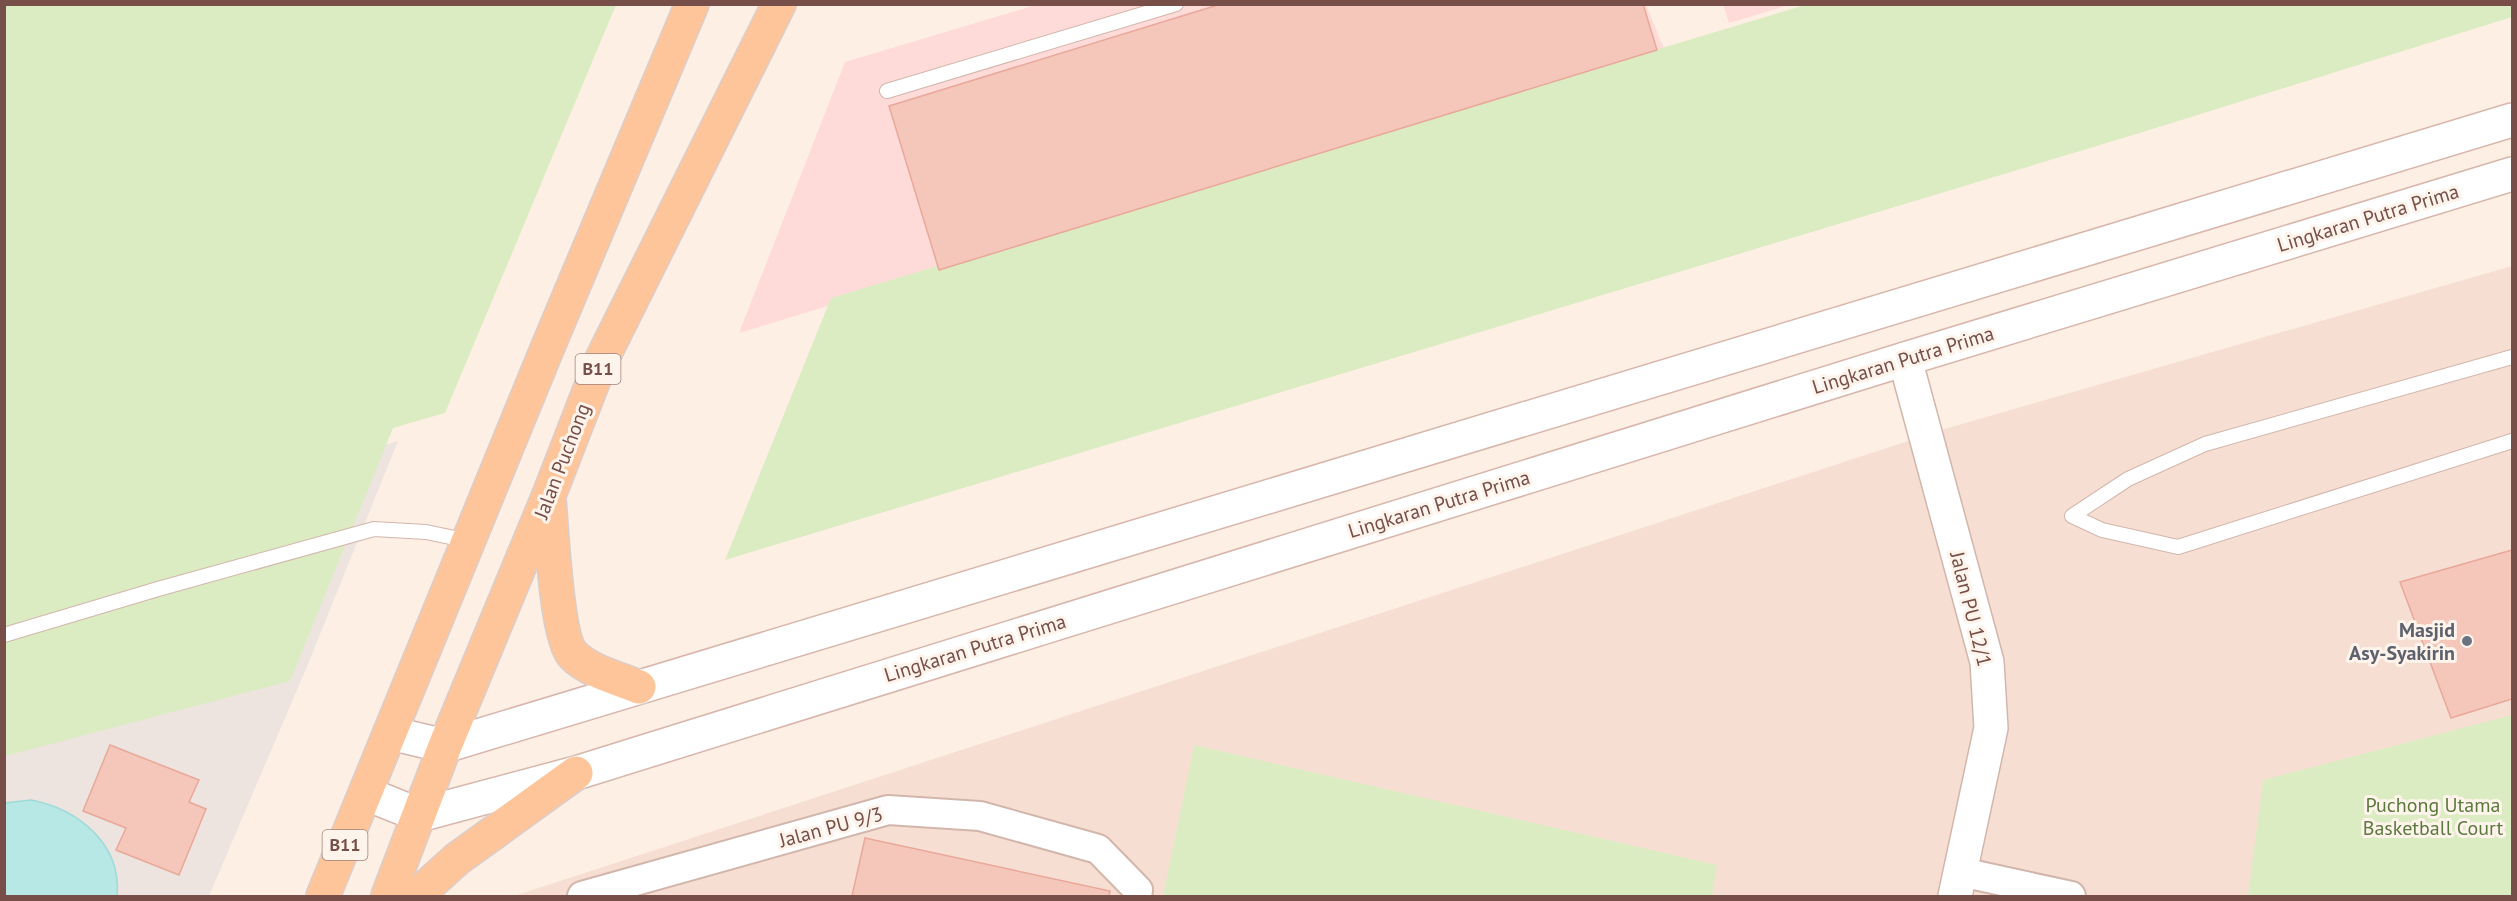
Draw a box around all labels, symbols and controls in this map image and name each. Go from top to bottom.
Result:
street label: Lingkaran Putra Prima [2274,178,2462,258]
street label: Lingkaran Putra Prima [1809,320,1997,400]
road number: B11 [576,354,620,384]
street label: Jalan Puchong [528,400,596,523]
street label: Lingkaran Putra Prima [1345,464,1533,544]
street label: Jalan PU 12/1 [1944,548,1998,669]
street label: Lingkaran Putra Prima [881,608,1069,688]
place label: Masjid Asy-Syakirin [2349,617,2455,666]
marker: Masjid Asy-Syakirin [2460,634,2474,648]
park label: Puchong Utama Basketball Court [2363,792,2503,841]
street label: Jalan PU 9/3 [775,801,886,854]
road number: B11 [322,830,368,860]

